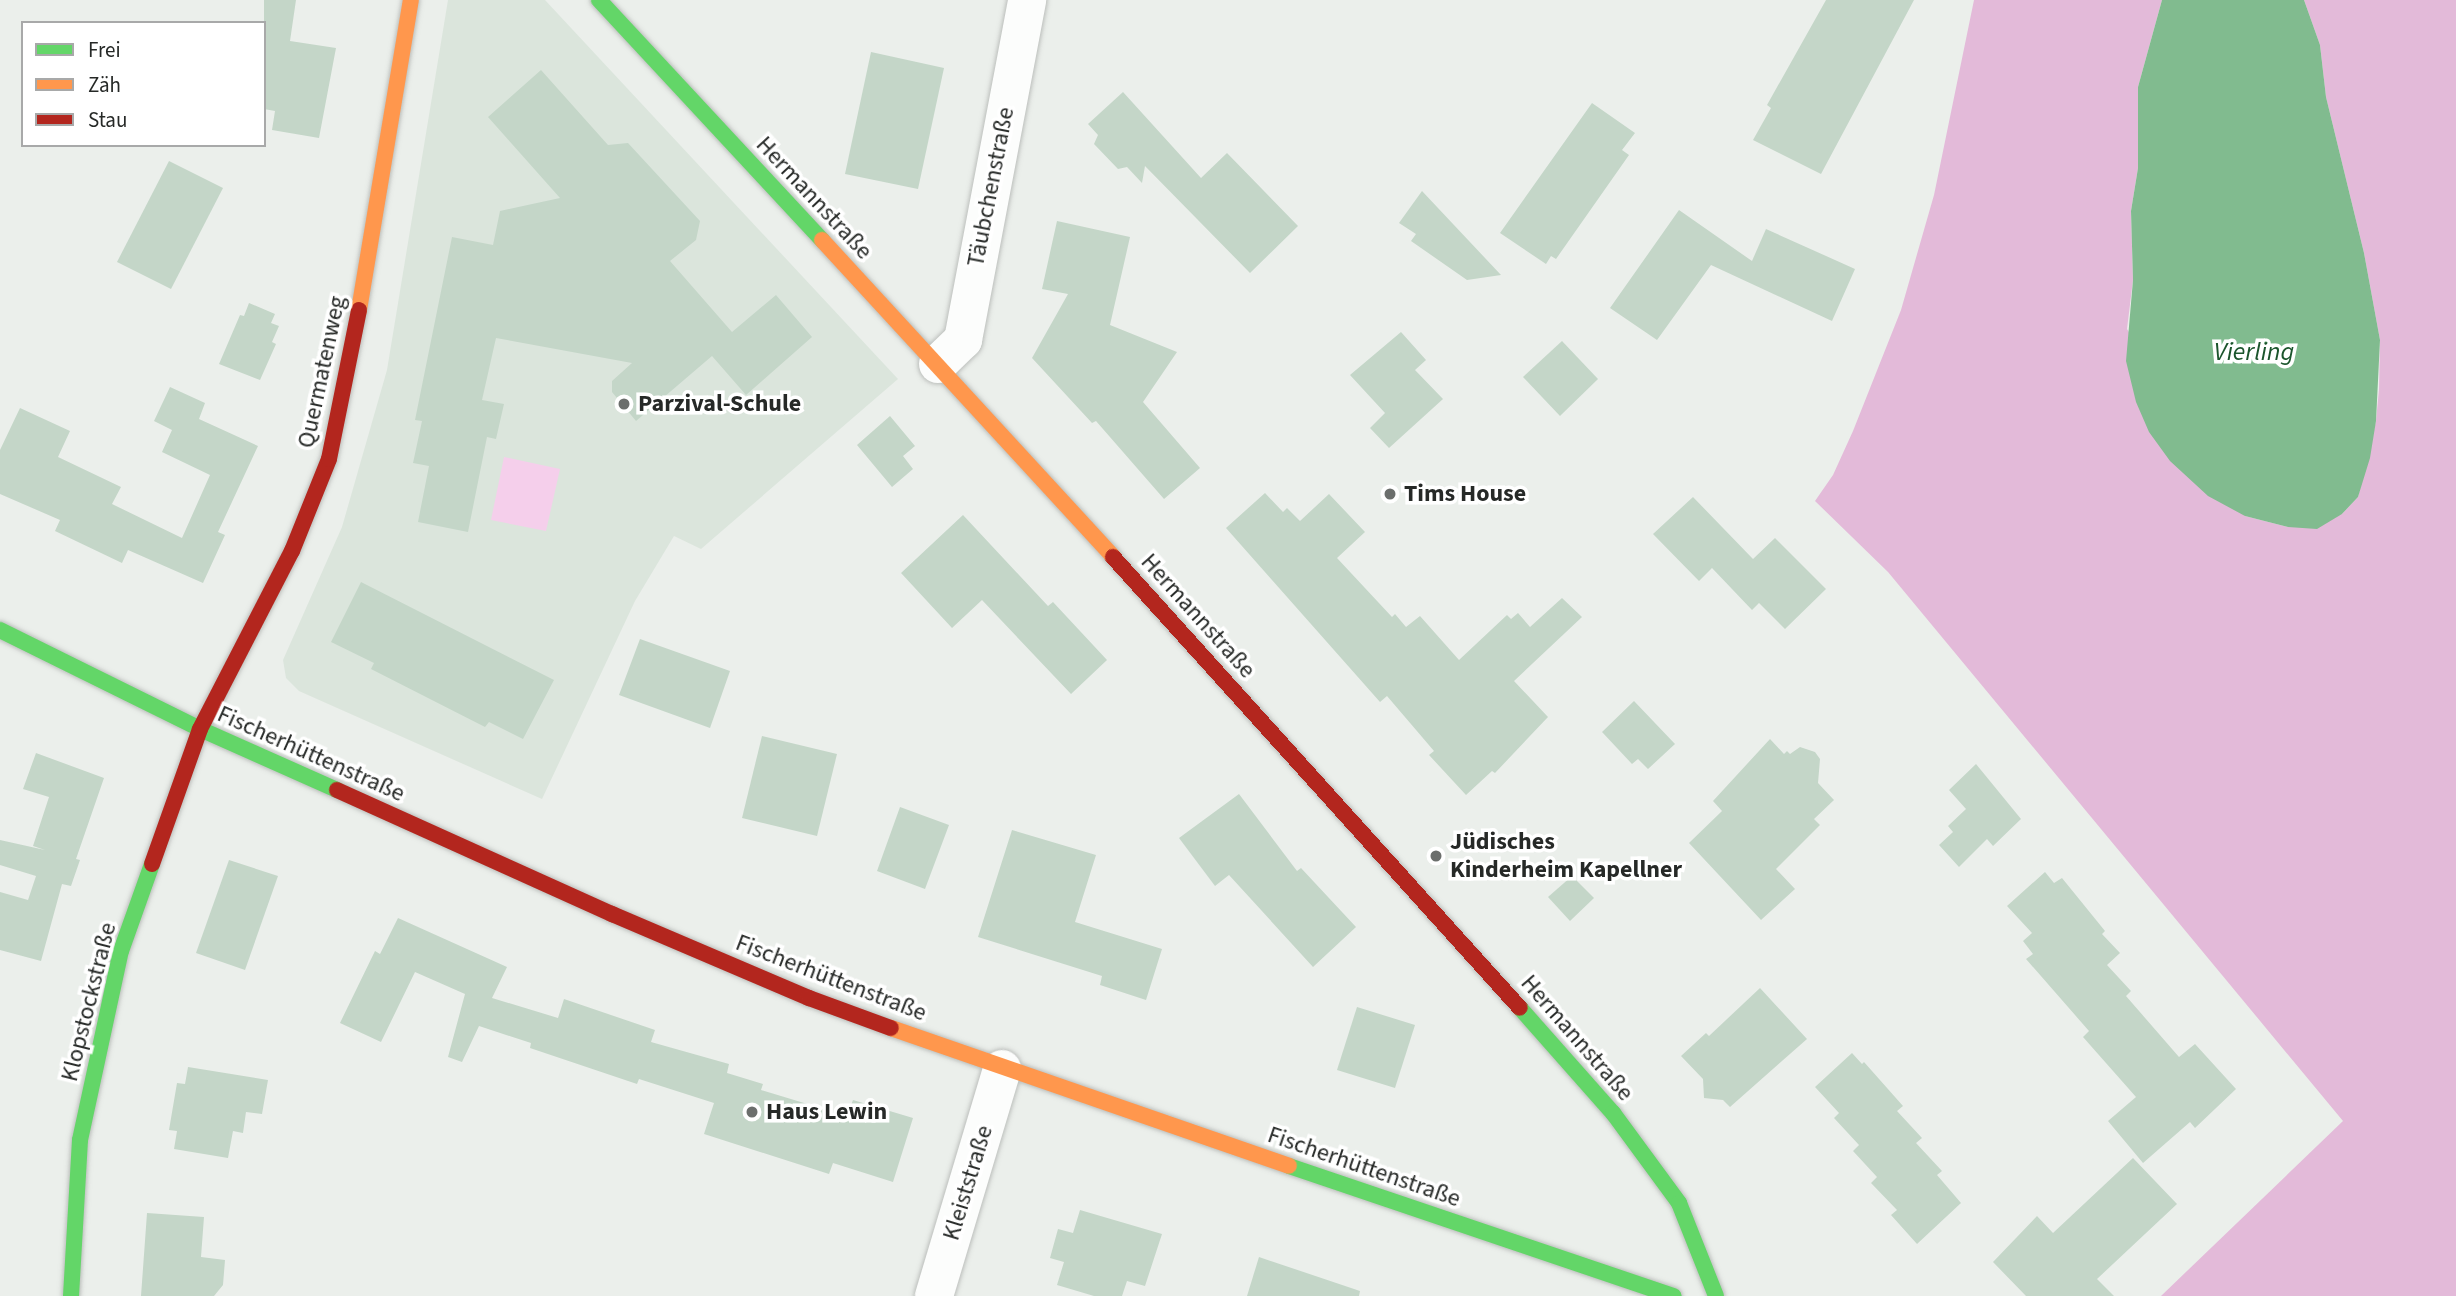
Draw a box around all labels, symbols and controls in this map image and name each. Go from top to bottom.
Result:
legend [21,21,266,147]
text: Frei [88,35,121,65]
text: Zäh [88,70,121,100]
text: Stau [88,105,127,135]
street label: Täubchenstraße [961,105,1021,269]
street label: Hermannstraße [750,131,878,265]
street label: Quermatenweg [292,293,352,451]
water label: Vierling [2214,336,2294,368]
place label: Parzival-Schule [638,390,801,418]
marker: Parzival-Schule [616,396,632,412]
place label: Tims House [1404,480,1526,508]
marker: Tims House [1382,486,1398,502]
street label: Hermannstraße [1135,548,1261,684]
street label: Fischerhüttenstraße [213,700,409,808]
place label: Jüdisches Kinderheim Kapellner [1450,828,1682,884]
marker: Jüdisches Kinderheim Kapellner [1428,848,1444,864]
street label: Klopstockstraße [55,920,123,1084]
street label: Fischerhüttenstraße [732,928,930,1028]
street label: Hermannstraße [1515,969,1639,1107]
place label: Haus Lewin [766,1098,887,1126]
marker: Haus Lewin [744,1104,760,1120]
street label: Fischerhüttenstraße [1264,1121,1464,1213]
street label: Kleiststraße [937,1122,999,1244]

